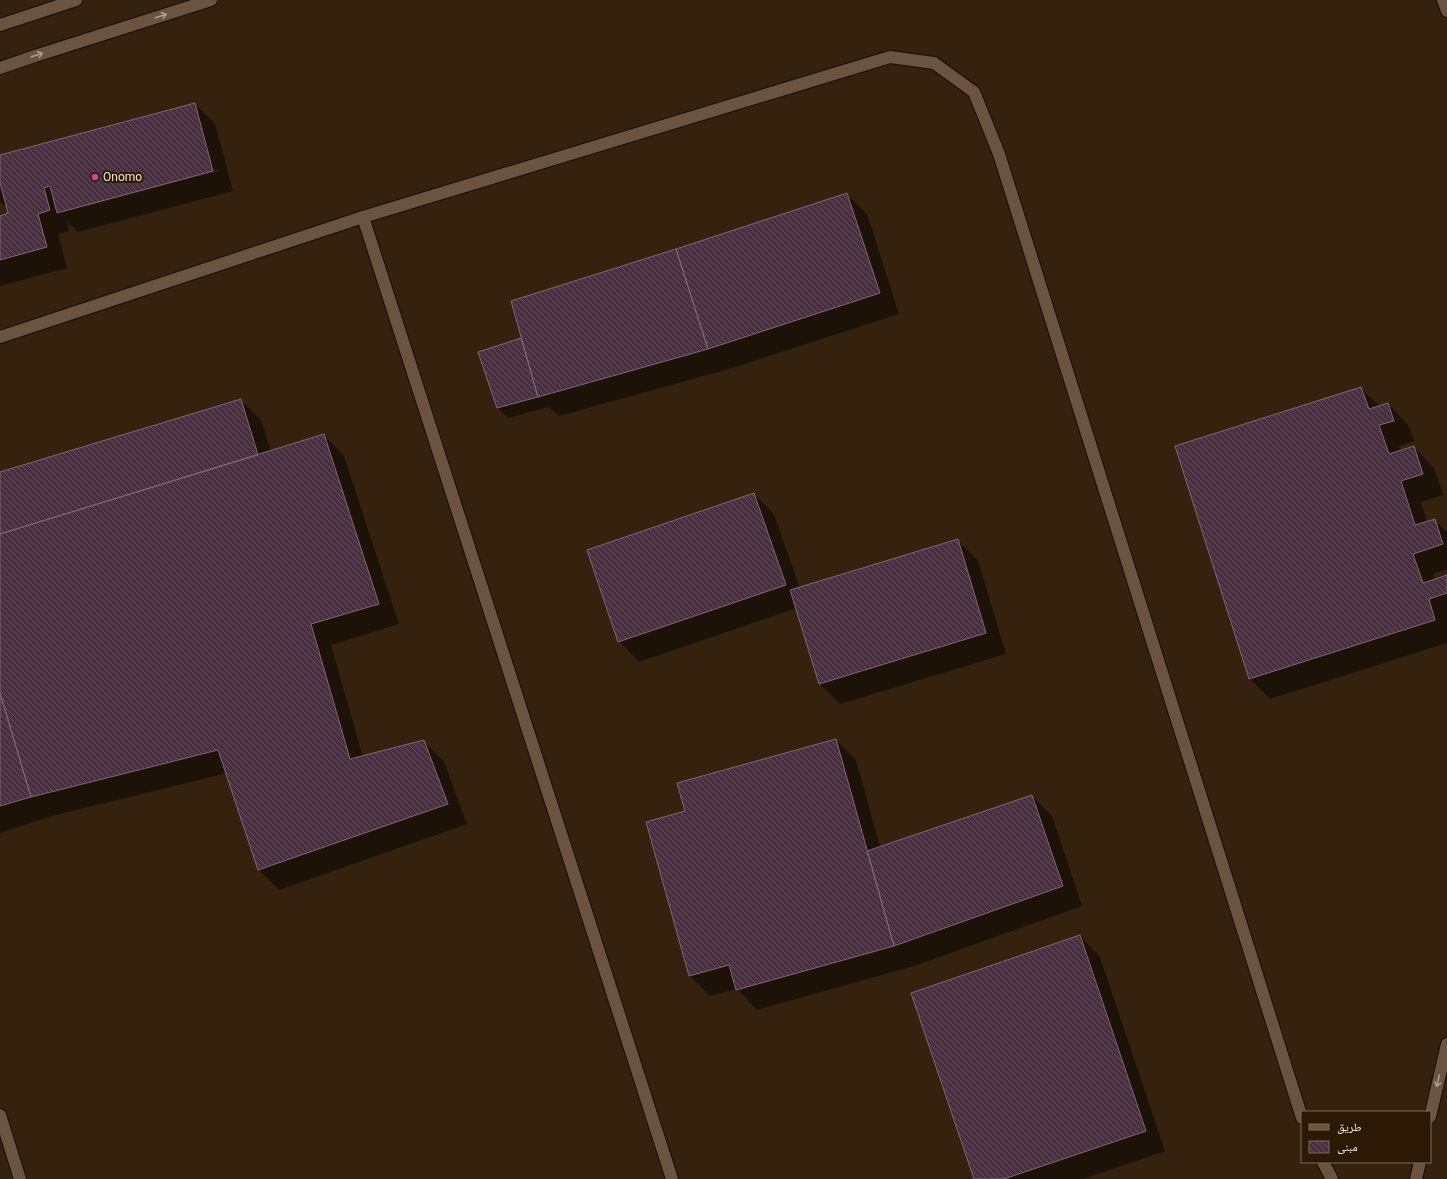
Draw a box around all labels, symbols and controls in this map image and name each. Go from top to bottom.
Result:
one-way arrow [154,12,167,19]
one-way arrow [30,51,43,58]
place label: Onomo [103,170,142,184]
marker: Onomo [90,172,100,182]
one-way arrow [1434,1074,1442,1087]
legend [1301,1111,1431,1163]
text: طريق [1337,1120,1362,1134]
text: مبنى [1337,1140,1358,1154]

